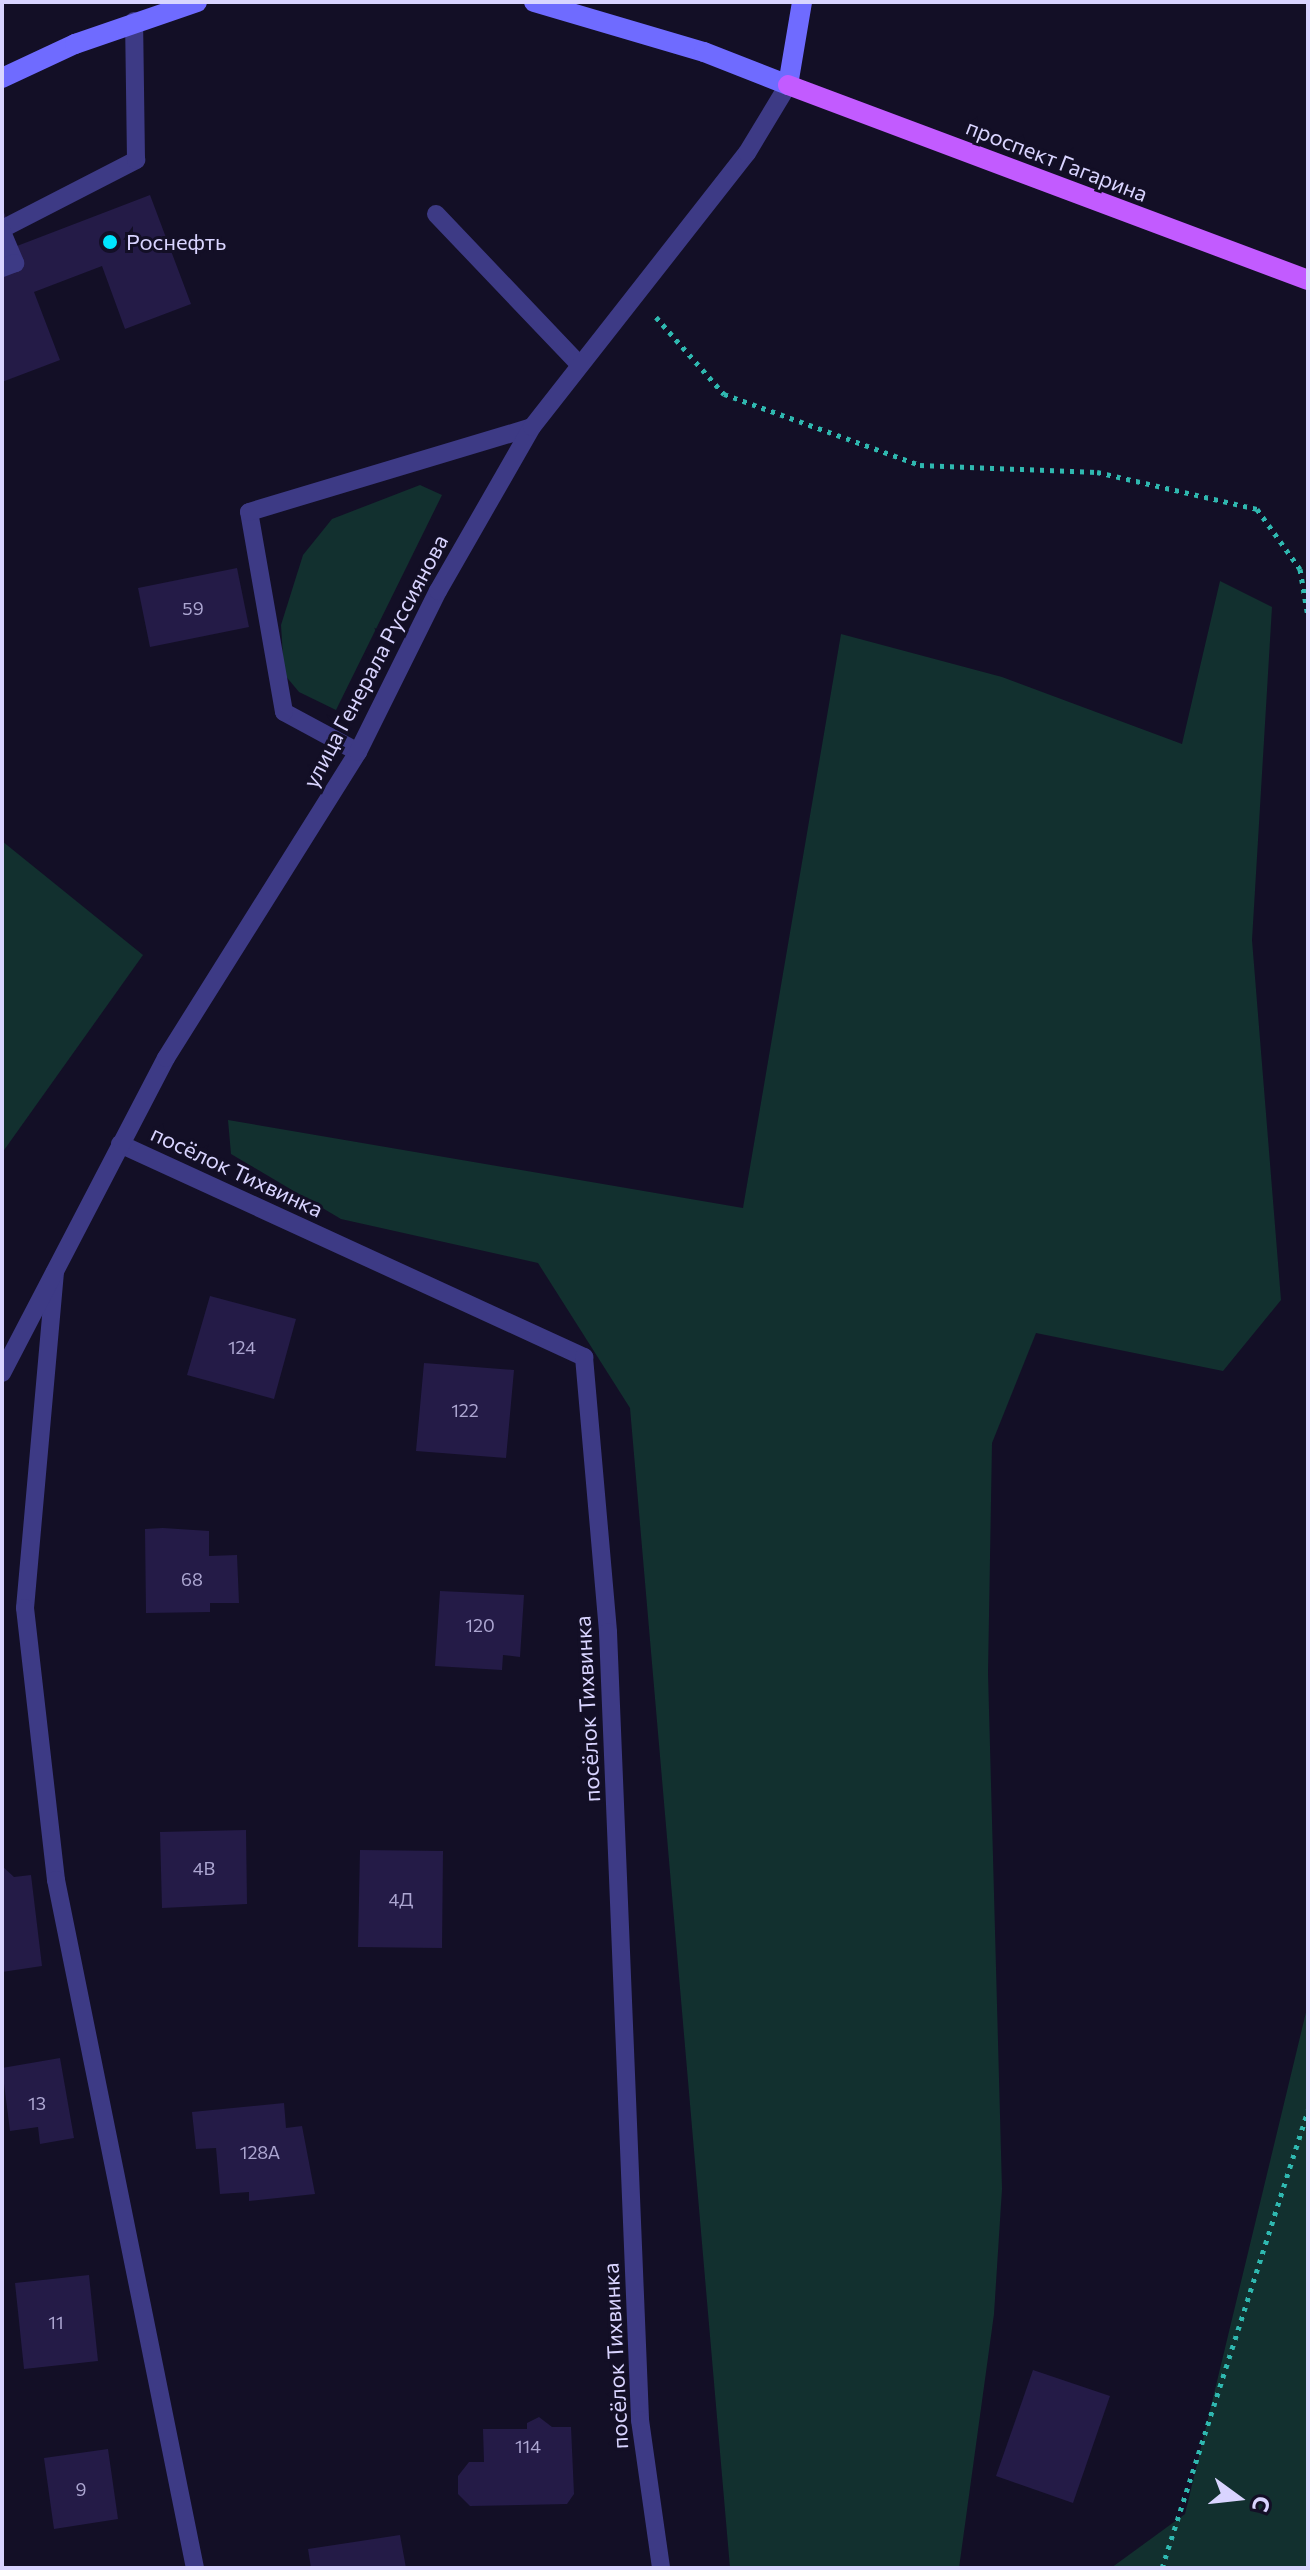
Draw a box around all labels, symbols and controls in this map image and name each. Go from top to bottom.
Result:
street label: проспект Гагарина [963,113,1151,207]
place label: Роснефть [126,229,226,255]
marker: Роснефть [101,233,119,251]
street label: улица Генерала Руссиянова [297,530,453,792]
house number: 59 [182,597,204,619]
street label: посёлок Тихвинка [147,1120,327,1222]
house number: 124 [228,1336,256,1358]
house number: 122 [451,1399,479,1421]
house number: 68 [181,1568,203,1590]
house number: 120 [465,1614,495,1636]
street label: посёлок Тихвинка [569,1615,605,1803]
house number: 4В [193,1857,215,1879]
house number: 4Д [389,1888,413,1910]
house number: 13 [28,2092,46,2114]
house number: 128А [240,2141,280,2163]
street label: посёлок Тихвинка [597,2262,633,2450]
house number: 11 [48,2311,64,2333]
house number: 114 [515,2435,541,2457]
north arrow [1198,2458,1278,2538]
house number: 9 [76,2478,86,2500]
text: С [1247,2494,1277,2515]

